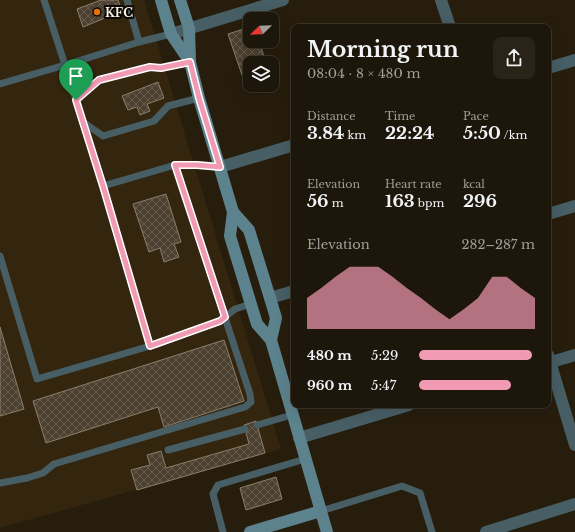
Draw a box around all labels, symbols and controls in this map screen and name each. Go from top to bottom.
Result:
place label: KFC [105,5,133,20]
marker: KFC [92,7,102,17]
north arrow [243,12,279,48]
map controls [243,12,279,92]
text: Morning run [307,36,459,63]
button: share [493,37,535,79]
button: layers [243,56,279,92]
pin [59,59,93,100]
icon: arrive [65,65,87,87]
text: 08:04 · 8 × 480 m [307,65,420,82]
text: Distance [307,109,356,123]
text: Time [385,109,415,123]
text: Pace [463,109,489,123]
text: 3.84 [307,123,344,144]
text: 22:24 [385,123,434,144]
text: 5:50 [463,123,501,144]
text: km [344,128,366,142]
text: /km [501,128,527,142]
text: Elevation [307,177,360,191]
text: Heart rate [385,177,442,191]
text: kcal [463,177,485,191]
text: 56 [307,191,329,212]
text: 163 [385,191,415,212]
text: 296 [463,191,497,212]
text: m [329,196,344,210]
text: bpm [415,196,444,210]
text: Elevation [307,236,370,253]
text: 282–287 m [462,236,535,253]
text: 480 m [307,347,352,364]
text: 5:29 [371,347,398,364]
text: 960 m [307,377,352,394]
text: 5:47 [371,377,396,394]

